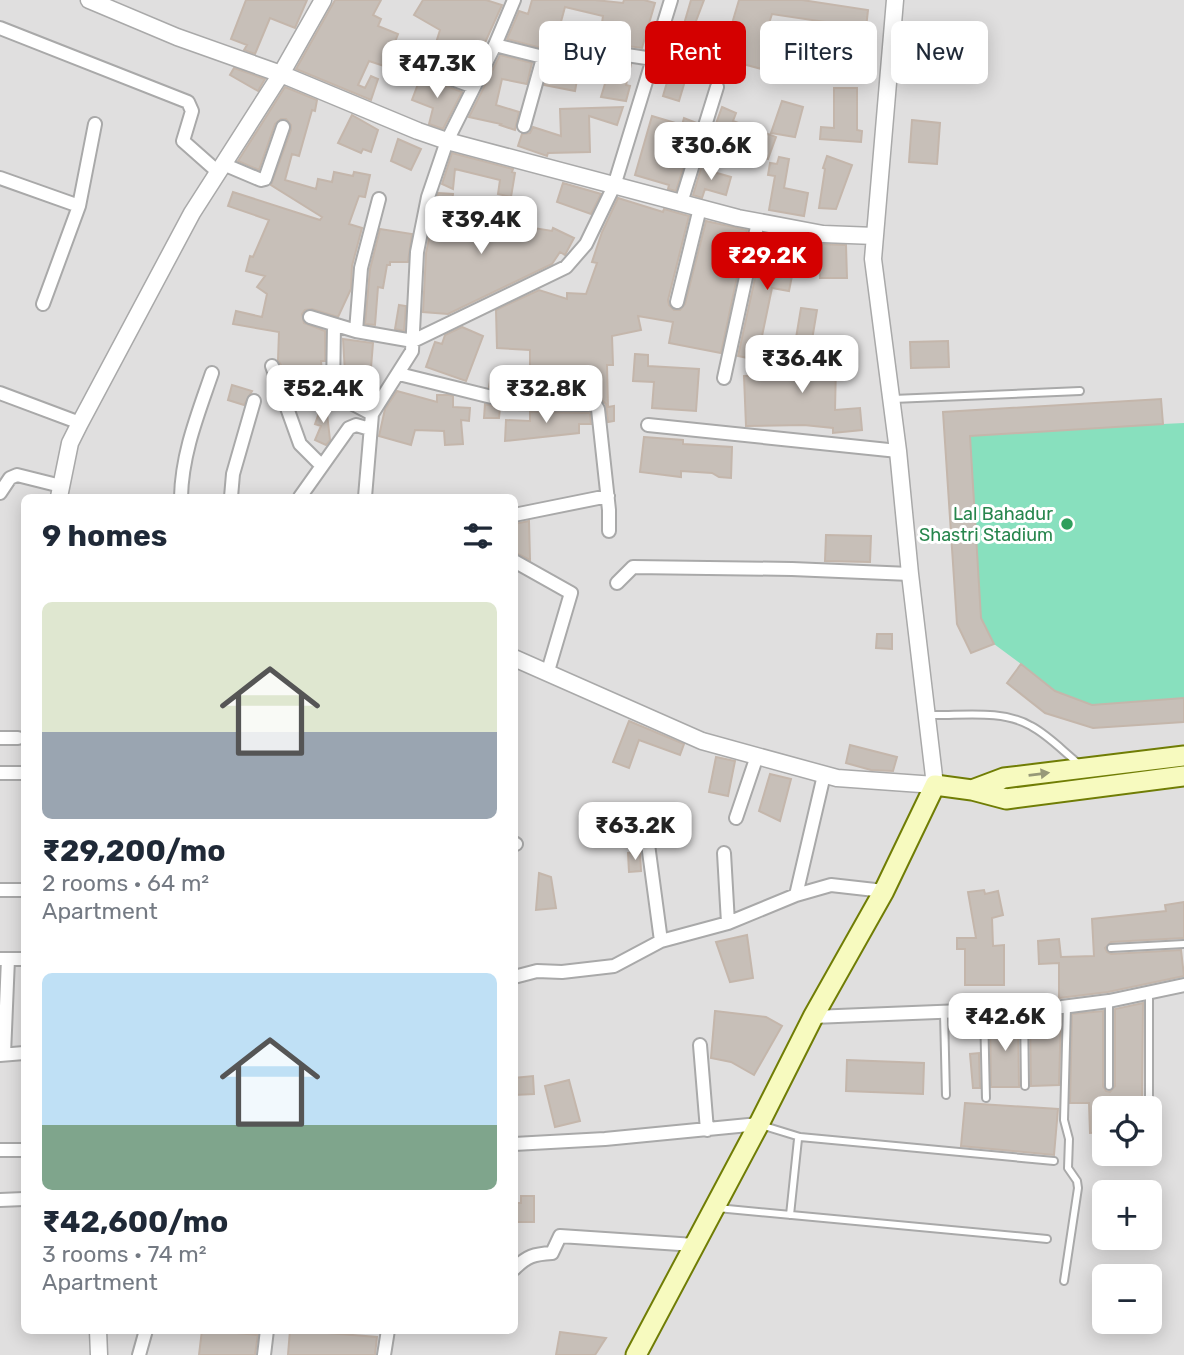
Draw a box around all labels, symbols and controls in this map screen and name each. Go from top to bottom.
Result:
chip: Buy [539,21,631,84]
chip: Rent [645,21,746,84]
chip: Filters [760,21,877,84]
chip: New [891,21,988,84]
pin: ₹47.3K [380,41,494,100]
text: ₹47.3K [398,49,476,77]
pin: ₹30.6K [654,122,768,182]
text: ₹30.6K [670,131,752,159]
pin: ₹39.4K [424,196,538,256]
text: ₹39.4K [441,205,521,233]
pin: ₹29.2K [710,232,824,292]
text: ₹29.2K [727,241,807,269]
pin: ₹36.4K [745,336,859,395]
text: ₹36.4K [761,344,843,372]
pin: ₹52.4K [266,366,380,425]
pin: ₹32.8K [489,366,603,425]
text: ₹52.4K [283,374,363,402]
text: ₹32.8K [505,374,587,402]
place label: Lal Bahadur Shastri Stadium [919,503,1053,546]
marker: Lal Bahadur Shastri Stadium [1059,516,1075,532]
icon: filters [459,517,497,555]
text: 9 homes [42,518,167,554]
icon: home [207,648,333,774]
one-way arrow [1028,769,1050,780]
pin: ₹63.2K [578,802,692,862]
text: ₹63.2K [595,811,675,839]
text: ₹29,200/mo [42,833,226,869]
text: 2 rooms · 64 m² [42,869,209,897]
text: Apartment [42,897,158,925]
pin: ₹42.6K [948,993,1062,1053]
text: ₹42.6K [964,1002,1046,1030]
icon: home [207,1019,333,1145]
map controls [1092,1096,1162,1334]
button: locate [1092,1096,1162,1166]
button: + [1092,1180,1162,1250]
text: ₹42,600/mo [42,1204,228,1240]
text: 3 rooms · 74 m² [42,1240,207,1268]
button: − [1092,1264,1162,1334]
text: Apartment [42,1268,158,1296]

